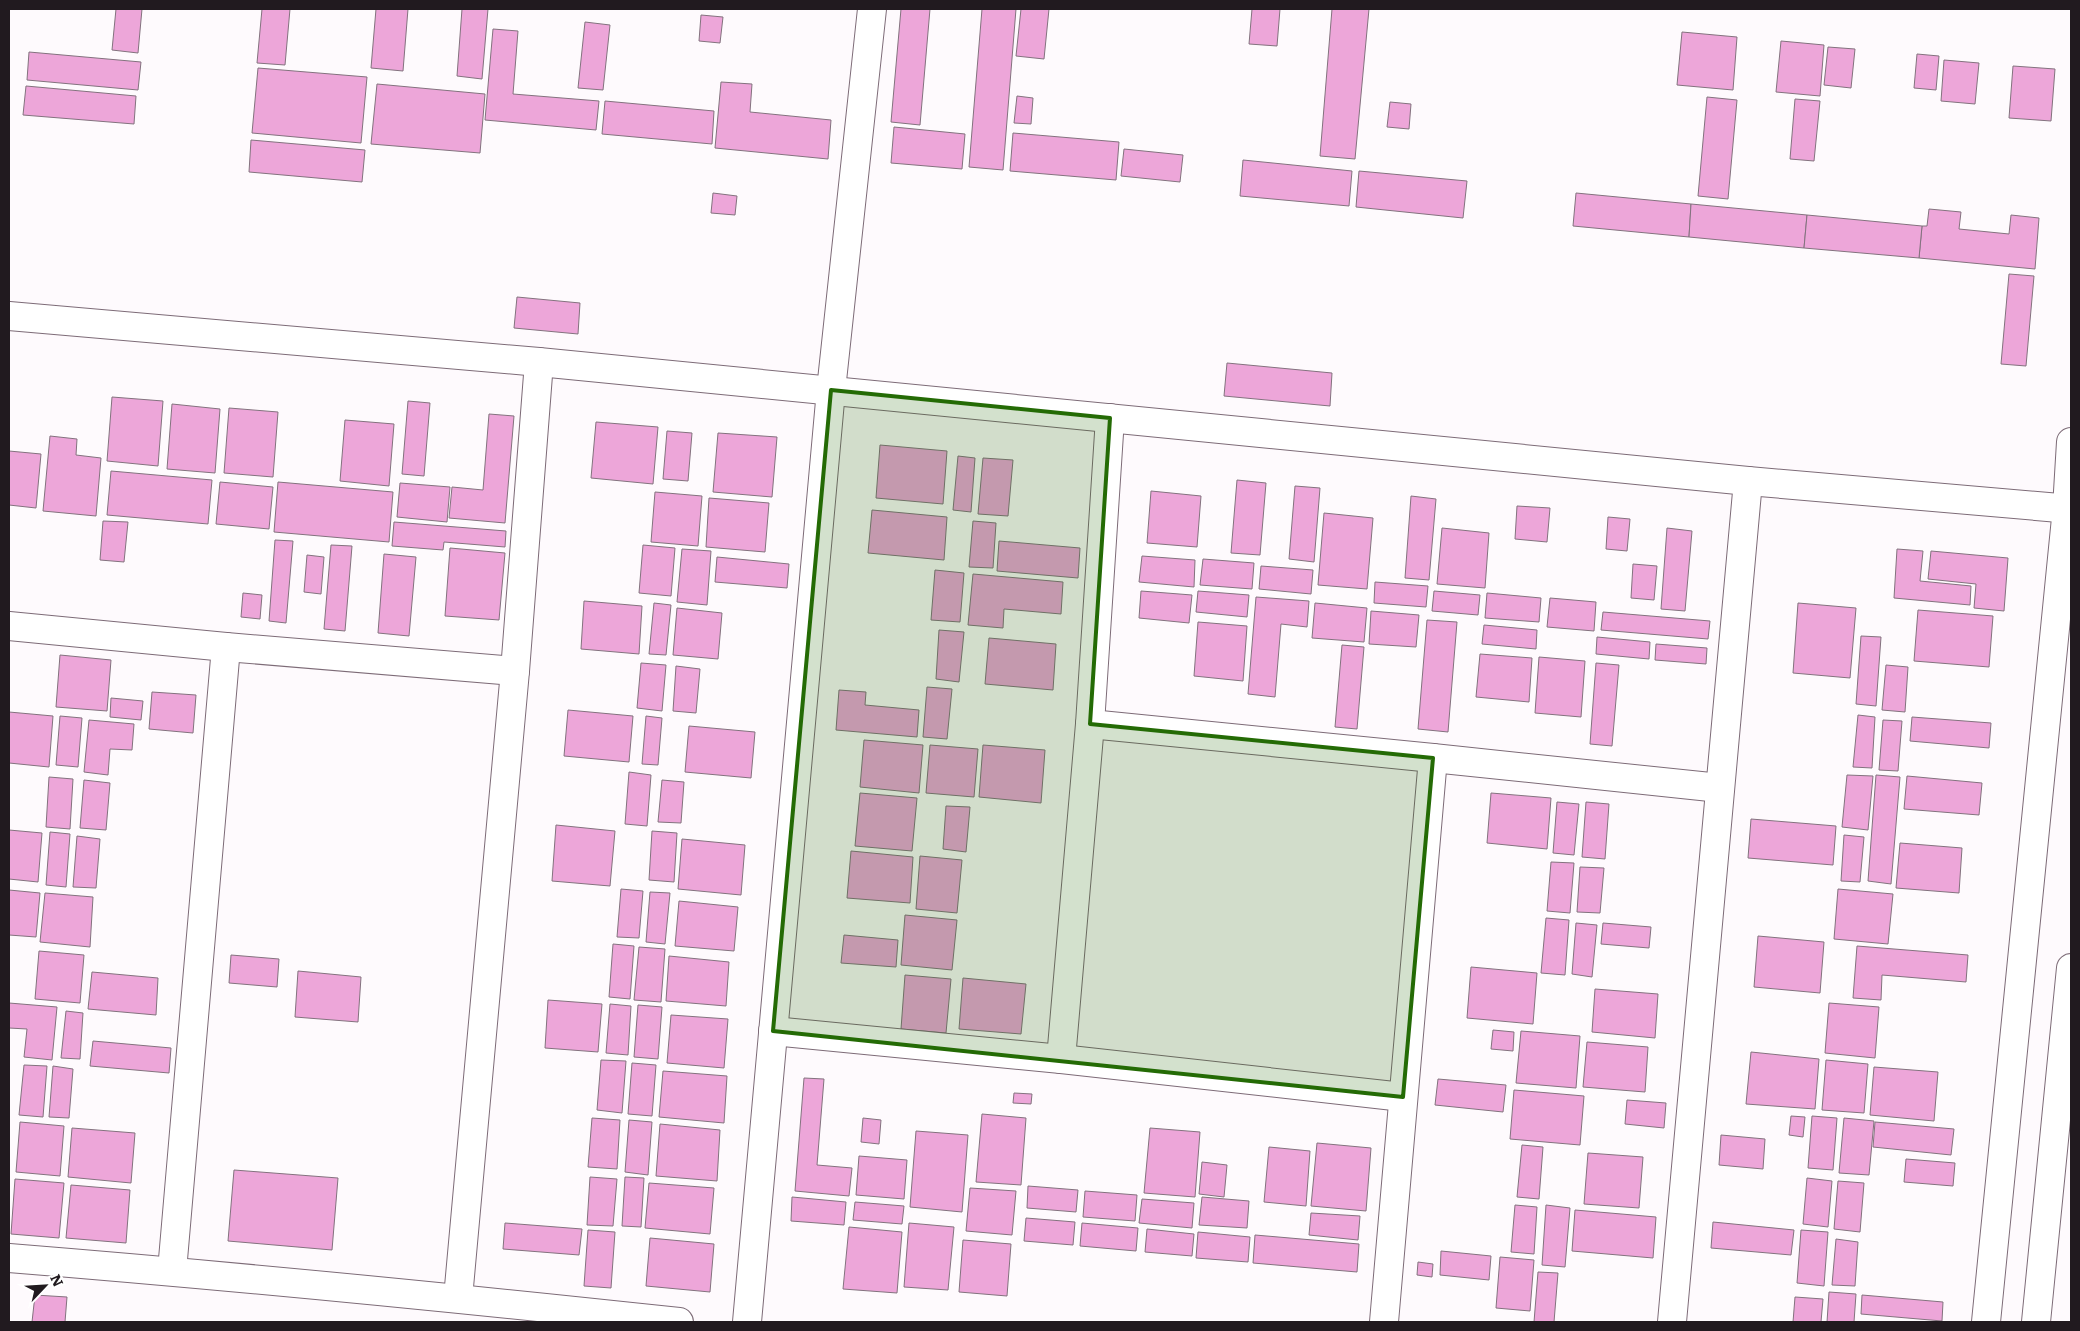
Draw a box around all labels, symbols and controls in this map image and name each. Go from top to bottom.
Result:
north arrow [20,1261,70,1311]
text: N [46,1271,69,1290]

